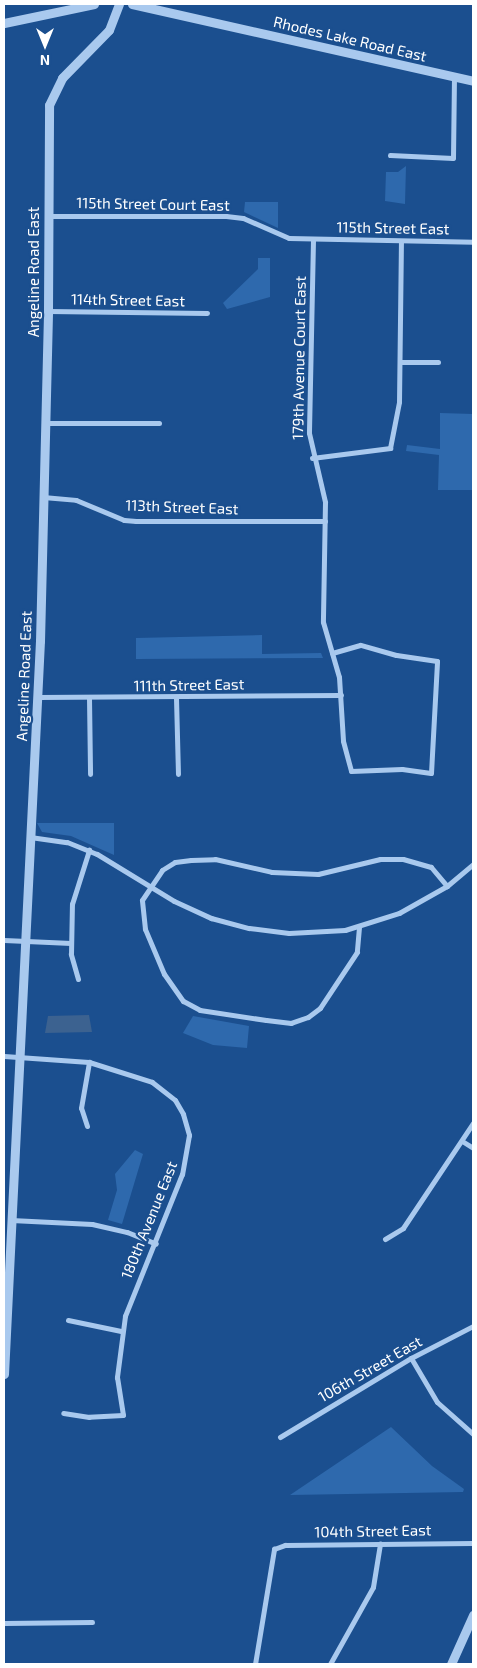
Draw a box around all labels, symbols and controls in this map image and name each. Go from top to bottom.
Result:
street label: Rhodes Lake Road East [272,13,428,65]
north arrow [20,20,70,70]
text: N [40,52,50,69]
street label: 115th Street Court East [76,194,230,214]
street label: Angeline Road East [25,207,43,337]
street label: 115th Street East [336,218,450,238]
street label: 179th Avenue Court East [289,276,309,440]
street label: 114th Street East [71,290,185,310]
street label: 113th Street East [125,496,239,518]
street label: Angeline Road East [13,610,35,742]
street label: 111th Street East [134,675,244,695]
street label: 180th Avenue East [117,1158,181,1282]
street label: 106th Street East [315,1332,425,1406]
street label: 104th Street East [314,1521,432,1541]

